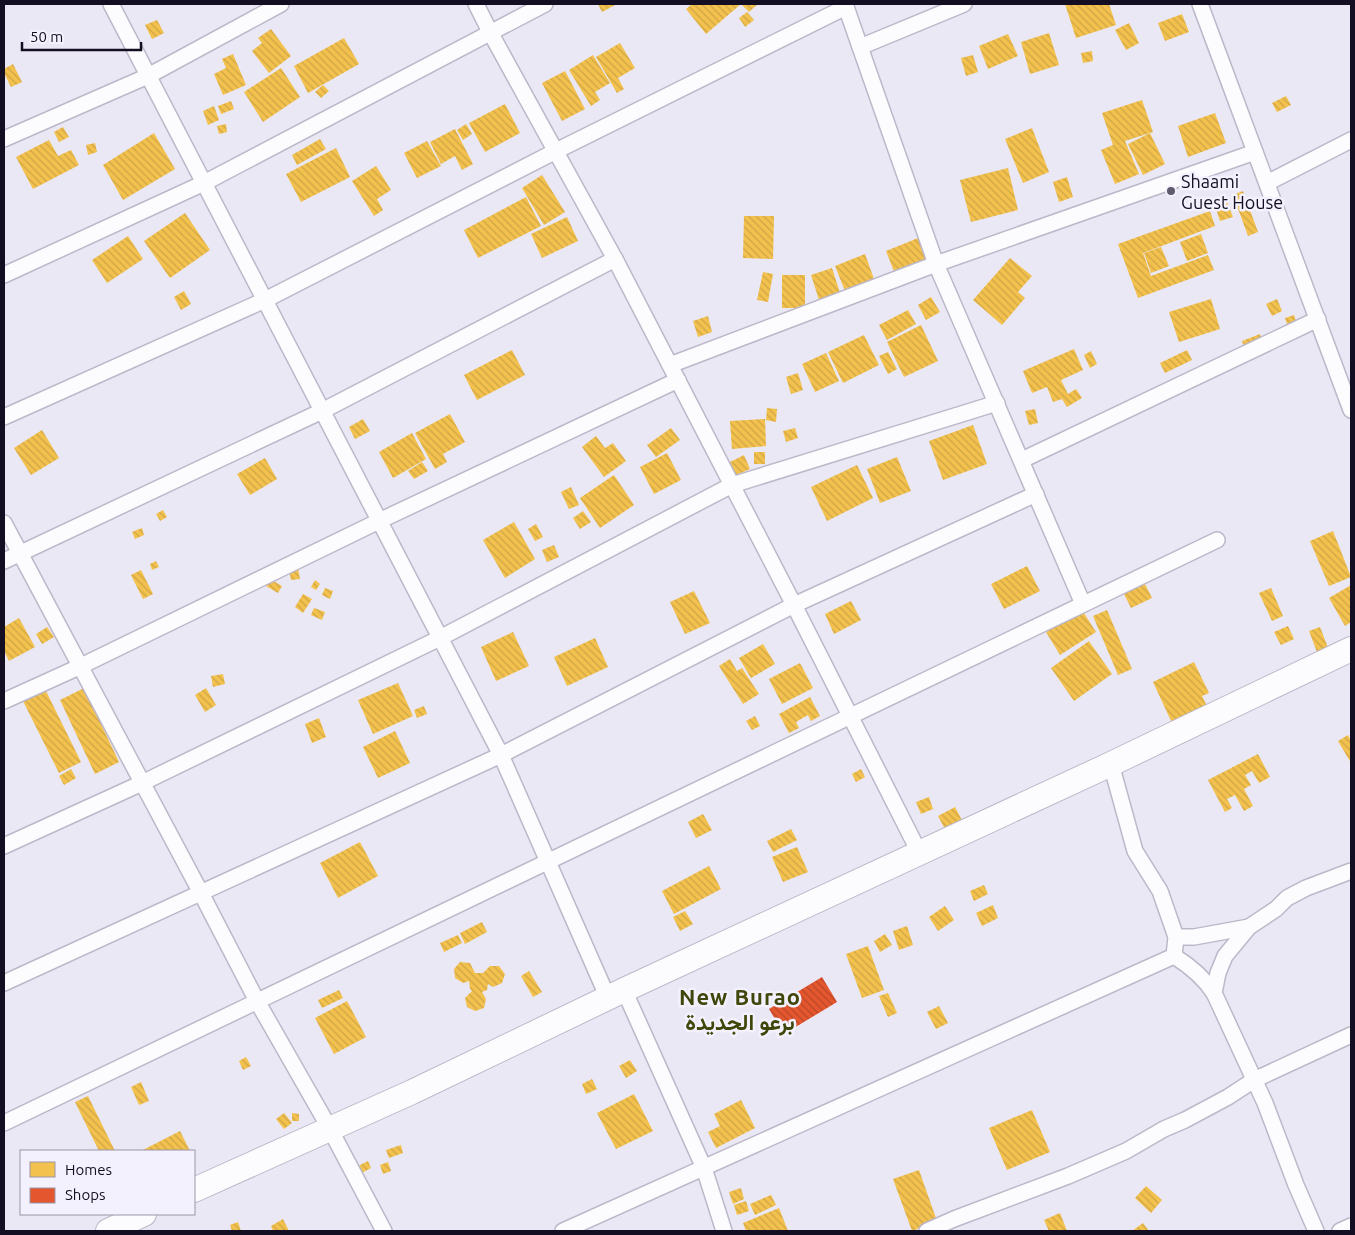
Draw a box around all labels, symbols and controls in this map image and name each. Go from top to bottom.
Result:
scale bar [22,20,141,52]
text: 50 m [30,28,63,45]
place label: Shaami Guest House [1181,171,1283,212]
marker: Shaami Guest House [1165,185,1177,197]
district label: New Burao برعو الجديدة [679,984,801,1036]
legend [20,1150,195,1215]
text: Homes [65,1161,112,1178]
text: Shops [65,1186,106,1203]

